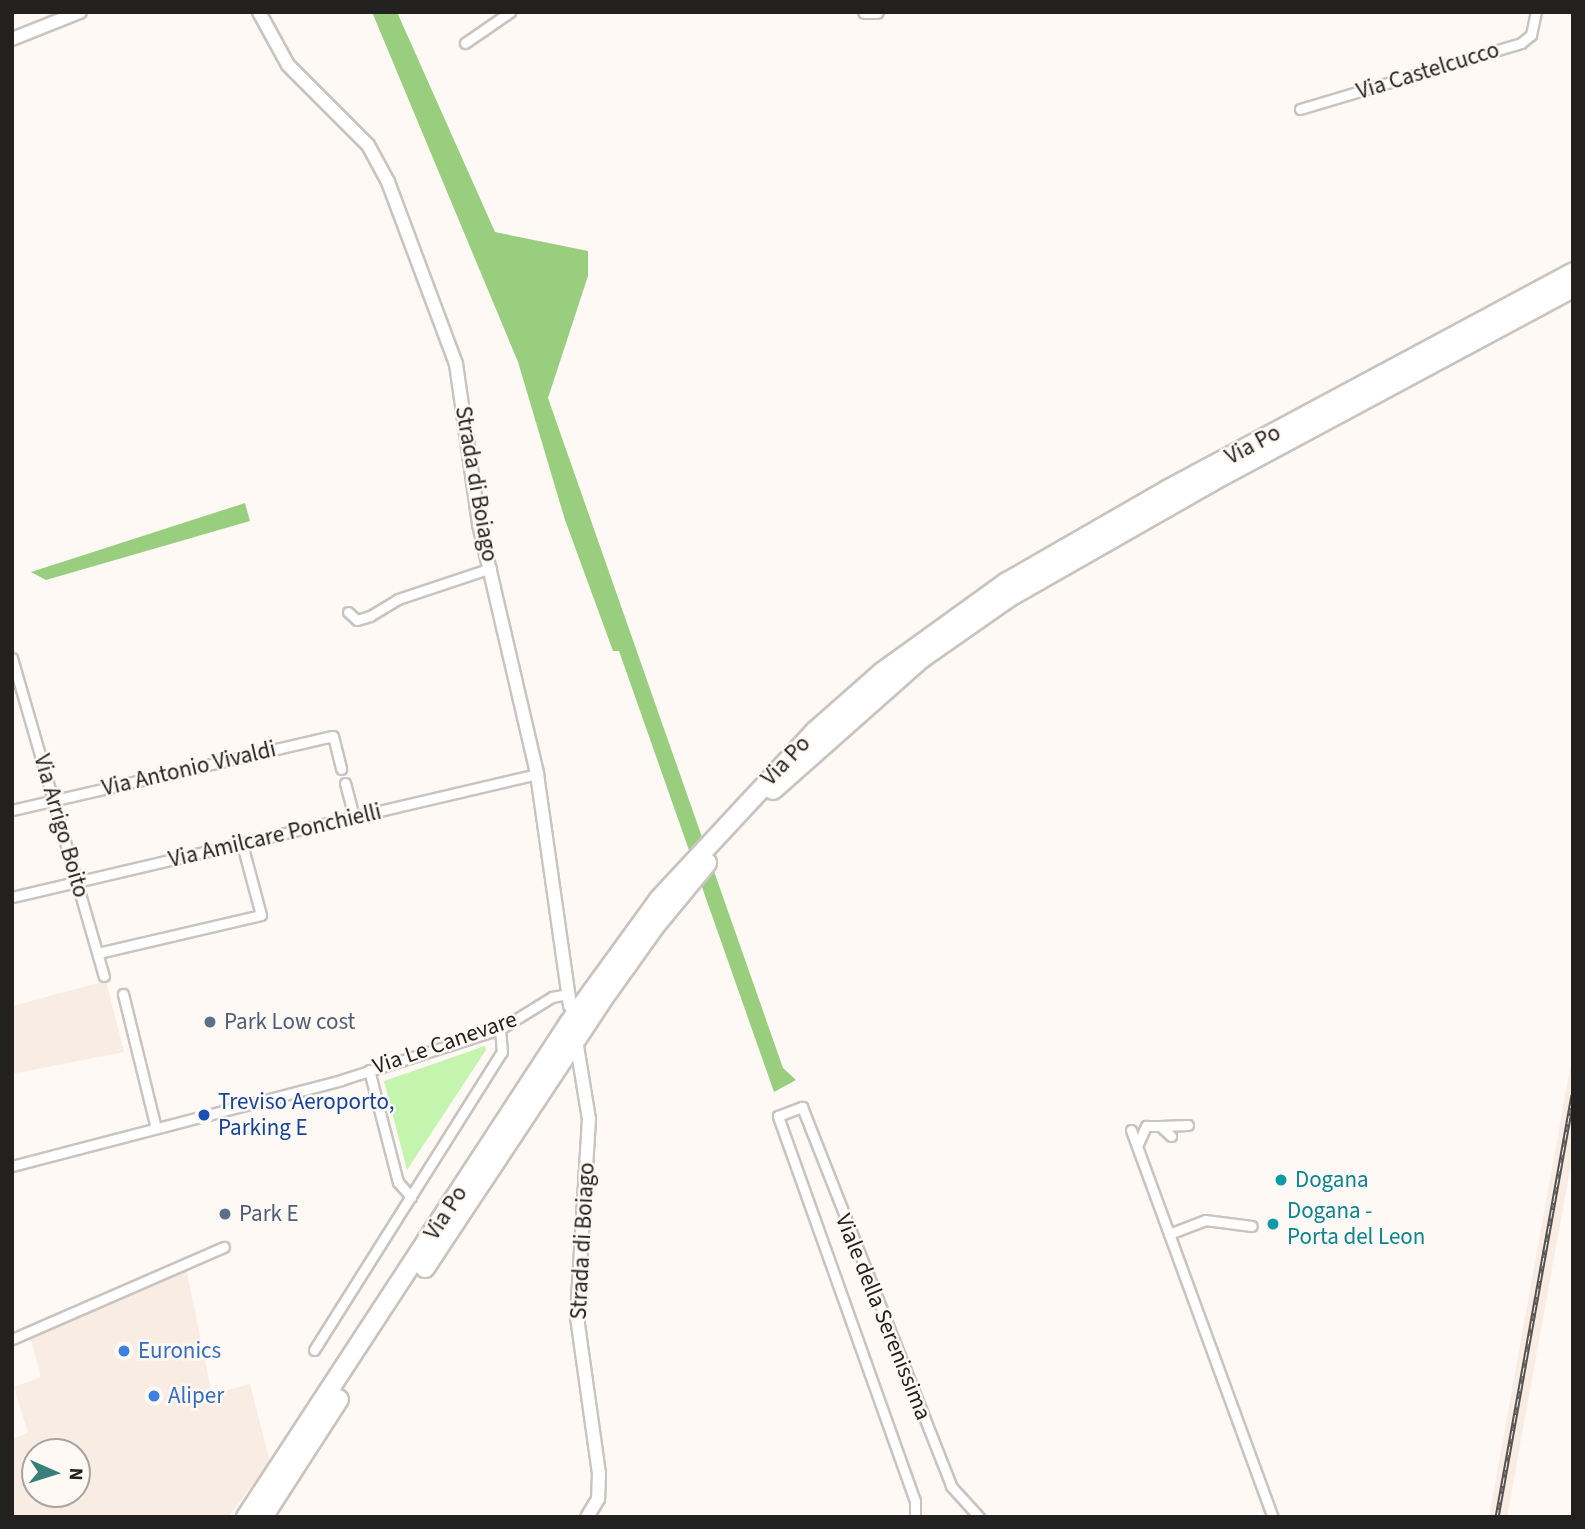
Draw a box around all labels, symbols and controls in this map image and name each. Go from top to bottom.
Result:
street label: Via Castelcucco [1353,36,1503,106]
street label: Strada di Boiago [449,404,503,564]
street label: Via Po [1221,419,1285,471]
street label: Via Po [756,730,816,792]
street label: Via Antonio Vivaldi [99,736,279,802]
street label: Via Arrigo Boito [27,751,95,901]
street label: Via Amilcare Ponchielli [166,798,384,874]
street label: Via Le Canevare [369,1005,521,1081]
place label: Park Low cost [224,1008,355,1036]
marker: Park Low cost [202,1014,218,1030]
place label: Treviso Aeroporto, Parking E [218,1088,394,1142]
marker: Treviso Aeroporto, Parking E [196,1107,212,1123]
street label: Strada di Boiago [565,1162,601,1320]
place label: Dogana [1295,1166,1369,1194]
marker: Dogana [1273,1172,1289,1188]
street label: Via Po [418,1181,474,1245]
place label: Dogana - Porta del Leon [1287,1197,1425,1251]
place label: Park E [239,1200,299,1228]
marker: Park E [217,1206,233,1222]
street label: Viale della Serenissima [829,1210,937,1424]
marker: Dogana - Porta del Leon [1265,1216,1281,1232]
place label: Euronics [138,1337,221,1365]
marker: Euronics [116,1343,132,1359]
place label: Aliper [168,1382,224,1410]
marker: Aliper [146,1388,162,1404]
north arrow [21,1438,91,1508]
text: N [62,1467,89,1481]

